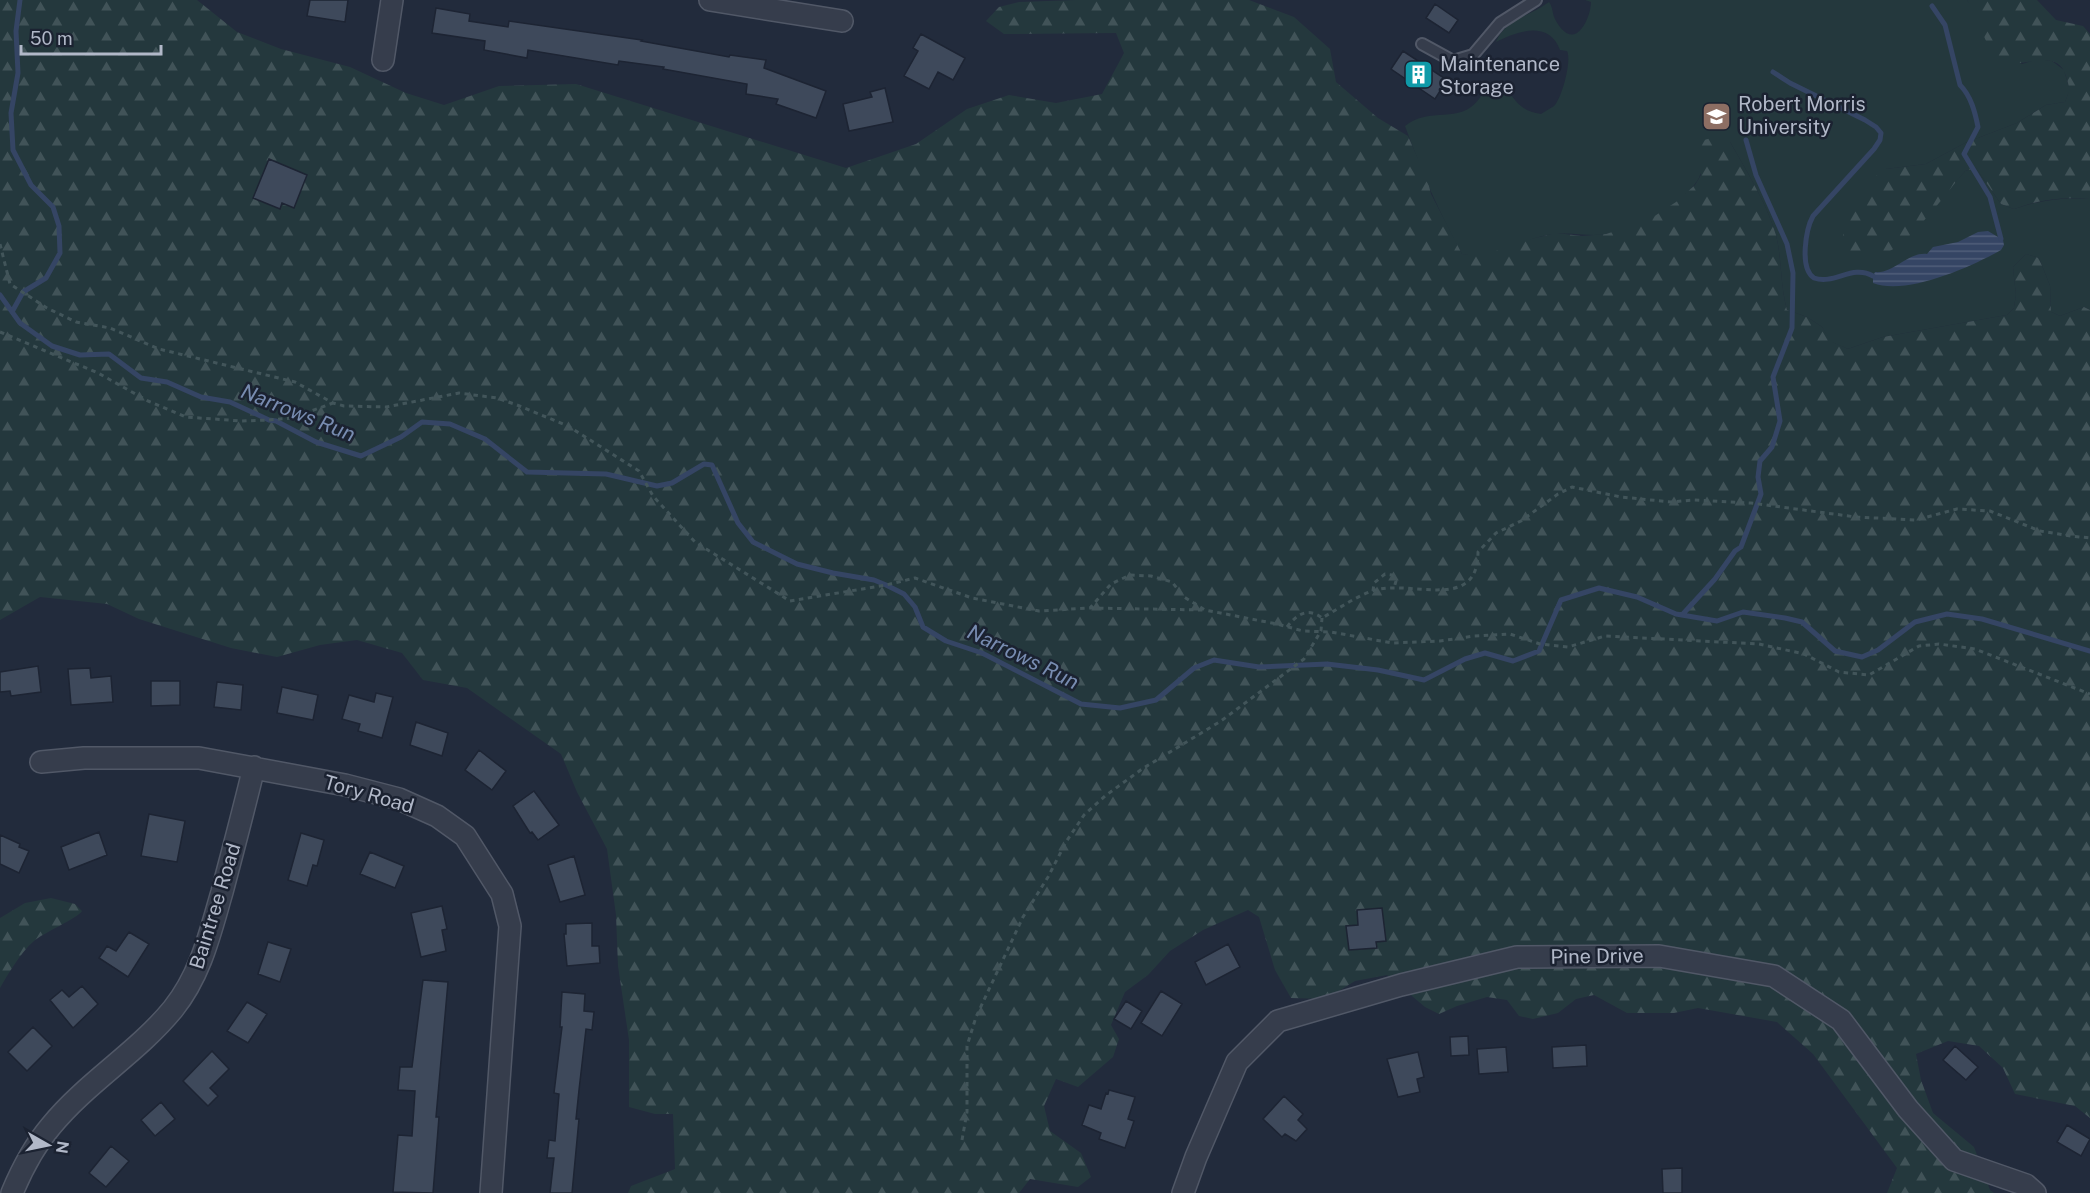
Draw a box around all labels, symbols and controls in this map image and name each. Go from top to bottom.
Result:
scale bar [21,18,160,56]
text: 50 m [30,28,73,49]
place label: Maintenance Storage [1440,52,1560,99]
building icon: Maintenance Storage [1403,59,1435,91]
place label: Robert Morris University [1738,92,1866,139]
school or university icon: Robert Morris University [1701,100,1733,132]
water label: Narrows Run [237,378,359,447]
water label: Narrows Run [963,619,1083,694]
street label: Tory Road [321,770,417,818]
street label: Baintree Road [184,840,246,972]
street label: Pine Drive [1550,943,1644,969]
north arrow [18,1115,78,1175]
text: N [52,1140,73,1155]

